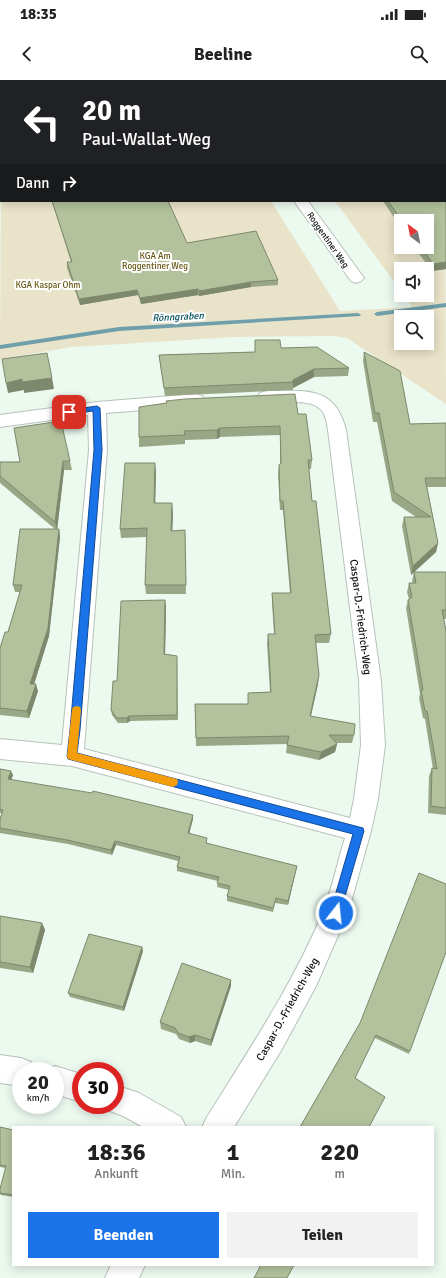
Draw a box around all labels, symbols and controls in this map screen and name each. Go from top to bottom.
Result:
text: 18:35 [20,5,57,23]
icon: back [16,43,38,65]
text: Beeline [194,43,252,65]
icon: search [408,43,430,65]
text: 20 m [82,94,141,128]
icon: left [16,96,68,148]
text: Paul-Wallat-Weg [82,128,211,150]
icon: right [58,172,80,194]
text: Dann [16,174,50,192]
street label: Roggentiner Weg [304,210,351,271]
north arrow [394,214,434,254]
map controls [394,214,434,350]
park label: KGA Am Roggentiner Weg [122,251,188,272]
button: sound [394,262,434,302]
park label: KGA Kaspar Ohm [15,280,81,291]
water label: Rönngraben [152,310,205,324]
button: search [394,310,434,350]
pin [52,395,86,429]
icon: arrive [58,401,80,423]
street label: Caspar-D.-Friedrich-Weg [347,559,374,676]
position arrow [315,892,357,934]
street label: Caspar-D.-Friedrich-Weg [254,955,321,1063]
speed limit sign: 30 [72,1062,124,1114]
text: 20 [27,1070,49,1095]
text: km/h [27,1092,49,1104]
text: 18:36 [87,1137,146,1167]
text: 1 [227,1137,239,1167]
text: 220 [320,1137,359,1167]
text: Ankunft [94,1166,138,1182]
text: Min. [221,1166,245,1182]
text: m [334,1166,345,1182]
button: Beenden [28,1212,219,1258]
button: Teilen [227,1212,418,1258]

